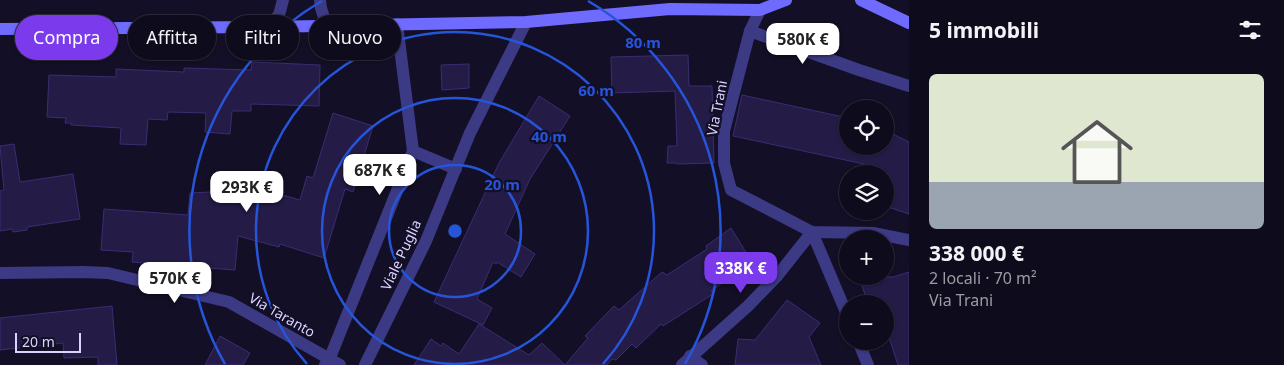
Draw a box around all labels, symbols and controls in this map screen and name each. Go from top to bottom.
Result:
chip: Compra [15,15,118,60]
chip: Affitta [128,15,216,60]
chip: Filtri [226,15,299,60]
chip: Nuovo [309,15,401,60]
text: 5 immobili [929,16,1039,44]
icon: filters [1236,16,1264,44]
pin: 580K € [762,22,844,65]
text: 580K € [777,28,829,50]
text: 80 m [625,32,661,52]
street label: Via Trani [702,78,731,137]
text: 60 m [578,80,614,100]
map controls [839,100,894,350]
button: locate [839,100,894,155]
icon: home [1052,107,1142,197]
text: 40 m [531,126,567,146]
pin: 687K € [339,154,421,196]
text: 687K € [354,159,406,181]
button: layers [839,165,894,220]
pin: 293K € [206,170,288,213]
text: 20 m [484,174,520,194]
text: 293K € [221,176,273,198]
street label: Viale Puglia [376,216,425,293]
centre of rings [446,222,464,240]
button: + [839,230,894,285]
text: 338 000 € [929,239,1024,267]
pin: 338K € [700,252,782,294]
text: 338K € [715,257,767,279]
pin: 570K € [134,262,216,304]
text: 570K € [149,267,201,289]
text: 2 locali · 70 m² [929,267,1037,289]
street label: Via Taranto [246,288,319,341]
text: Via Trani [929,289,993,311]
button: − [839,295,894,350]
scale bar [15,330,81,353]
text: 20 m [22,332,55,351]

